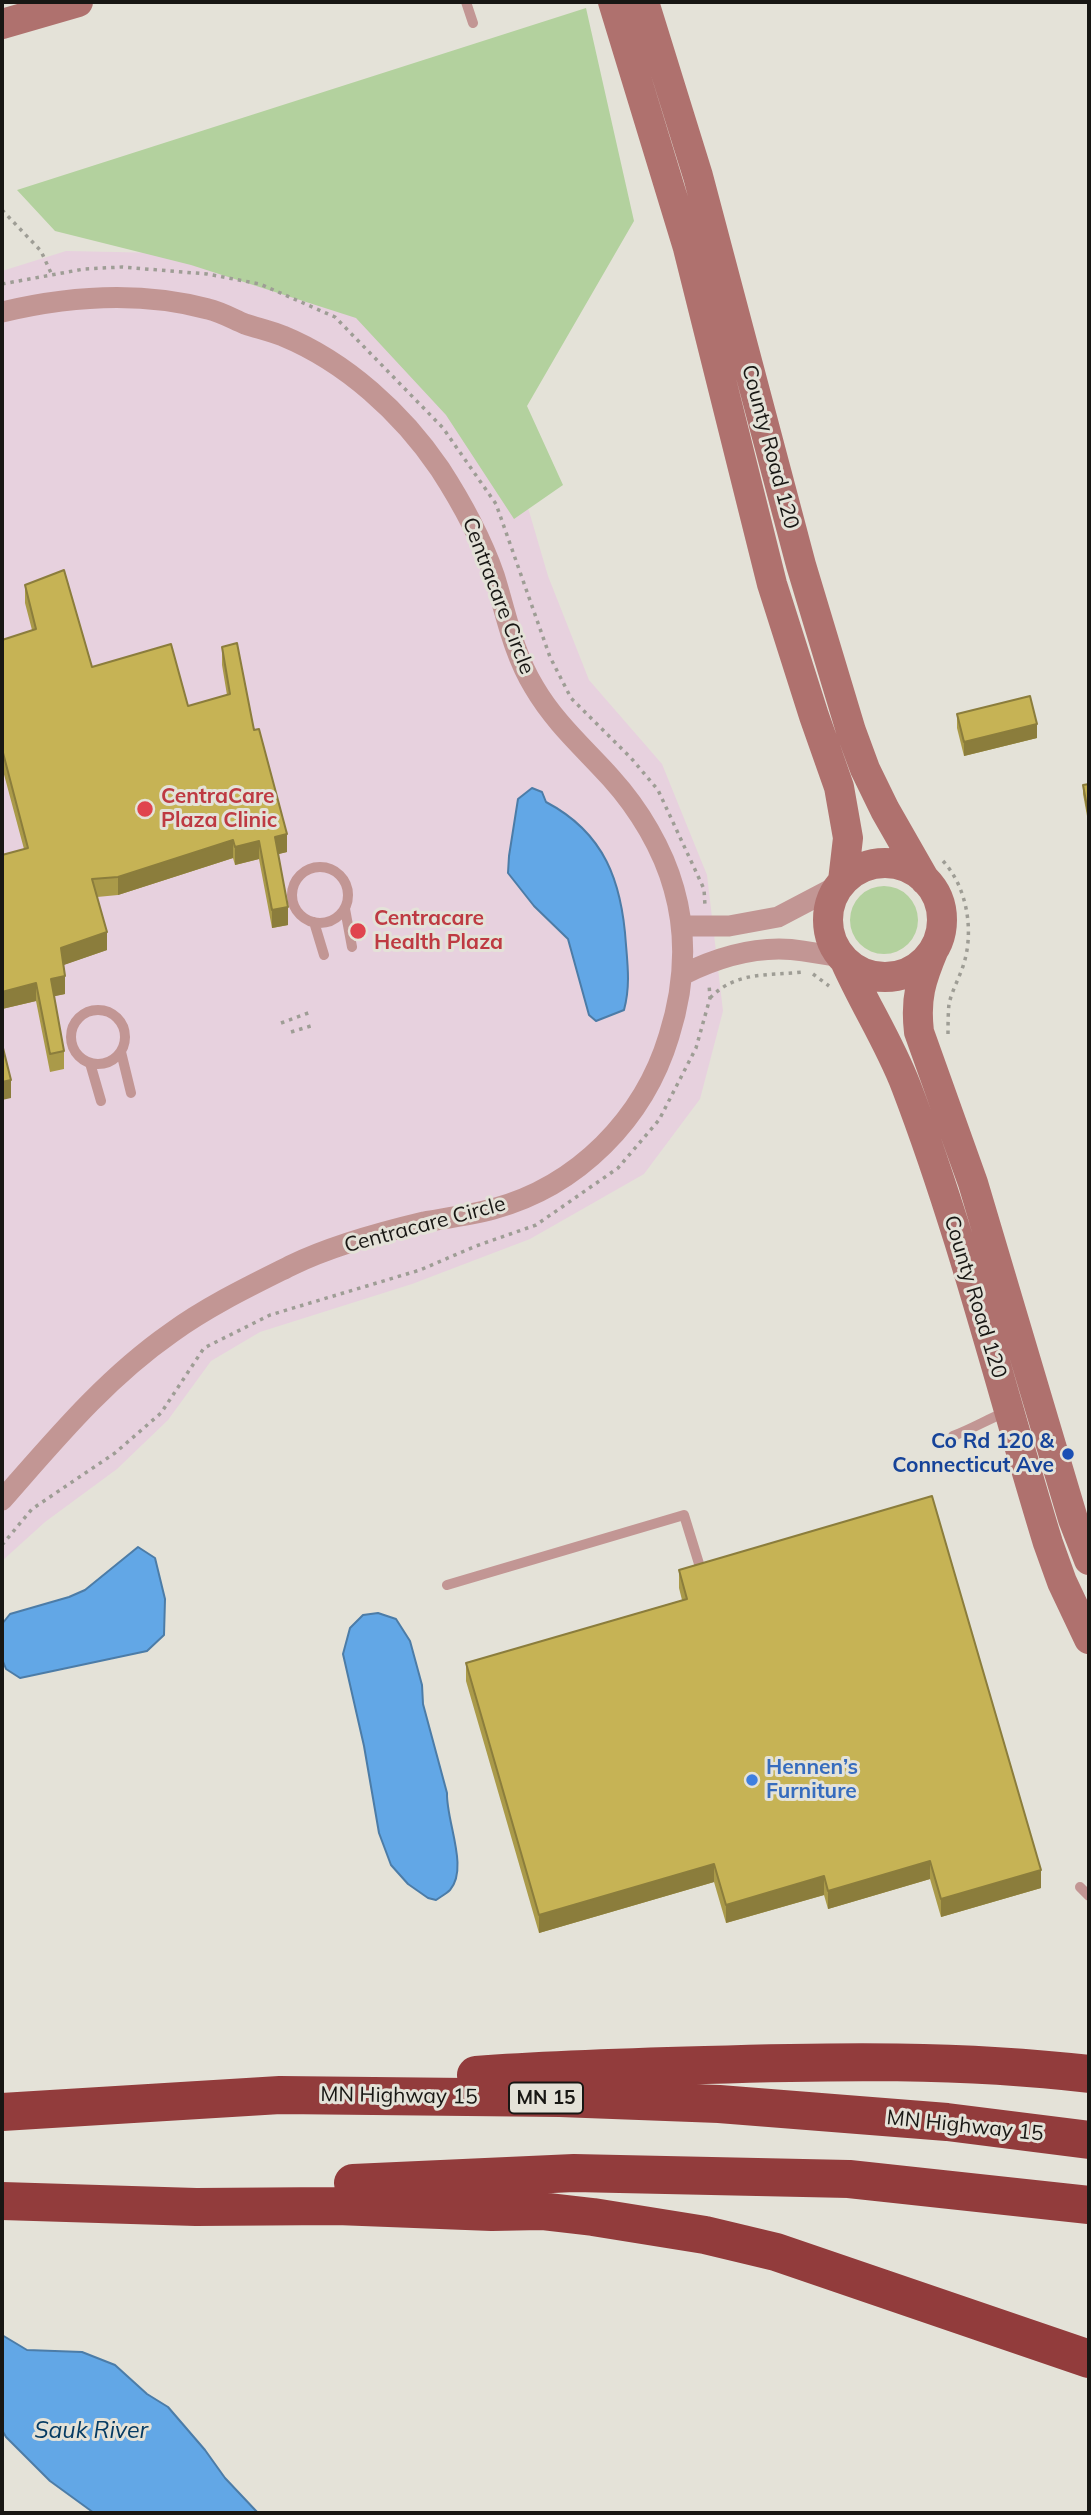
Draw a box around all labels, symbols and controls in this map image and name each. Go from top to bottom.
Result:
street label: County Road 120 [736,362,804,532]
street label: Centracare Circle [457,514,539,678]
place label: CentraCare Plaza Clinic [161,784,277,834]
marker: CentraCare Plaza Clinic [135,799,155,819]
place label: Centracare Health Plaza [374,906,503,956]
marker: Centracare Health Plaza [348,921,368,941]
street label: Centracare Circle [342,1191,508,1259]
street label: County Road 120 [938,1213,1012,1381]
place label: Co Rd 120 & Connecticut Ave [892,1429,1054,1479]
marker: Co Rd 120 & Connecticut Ave [1060,1446,1076,1462]
place label: Hennen’s Furniture [766,1755,858,1805]
marker: Hennen’s Furniture [744,1772,760,1788]
street label: MN Highway 15 [320,2082,478,2110]
road number: MN 15 [509,2082,583,2114]
street label: MN Highway 15 [885,2105,1045,2147]
water label: Sauk River [34,2417,148,2445]

